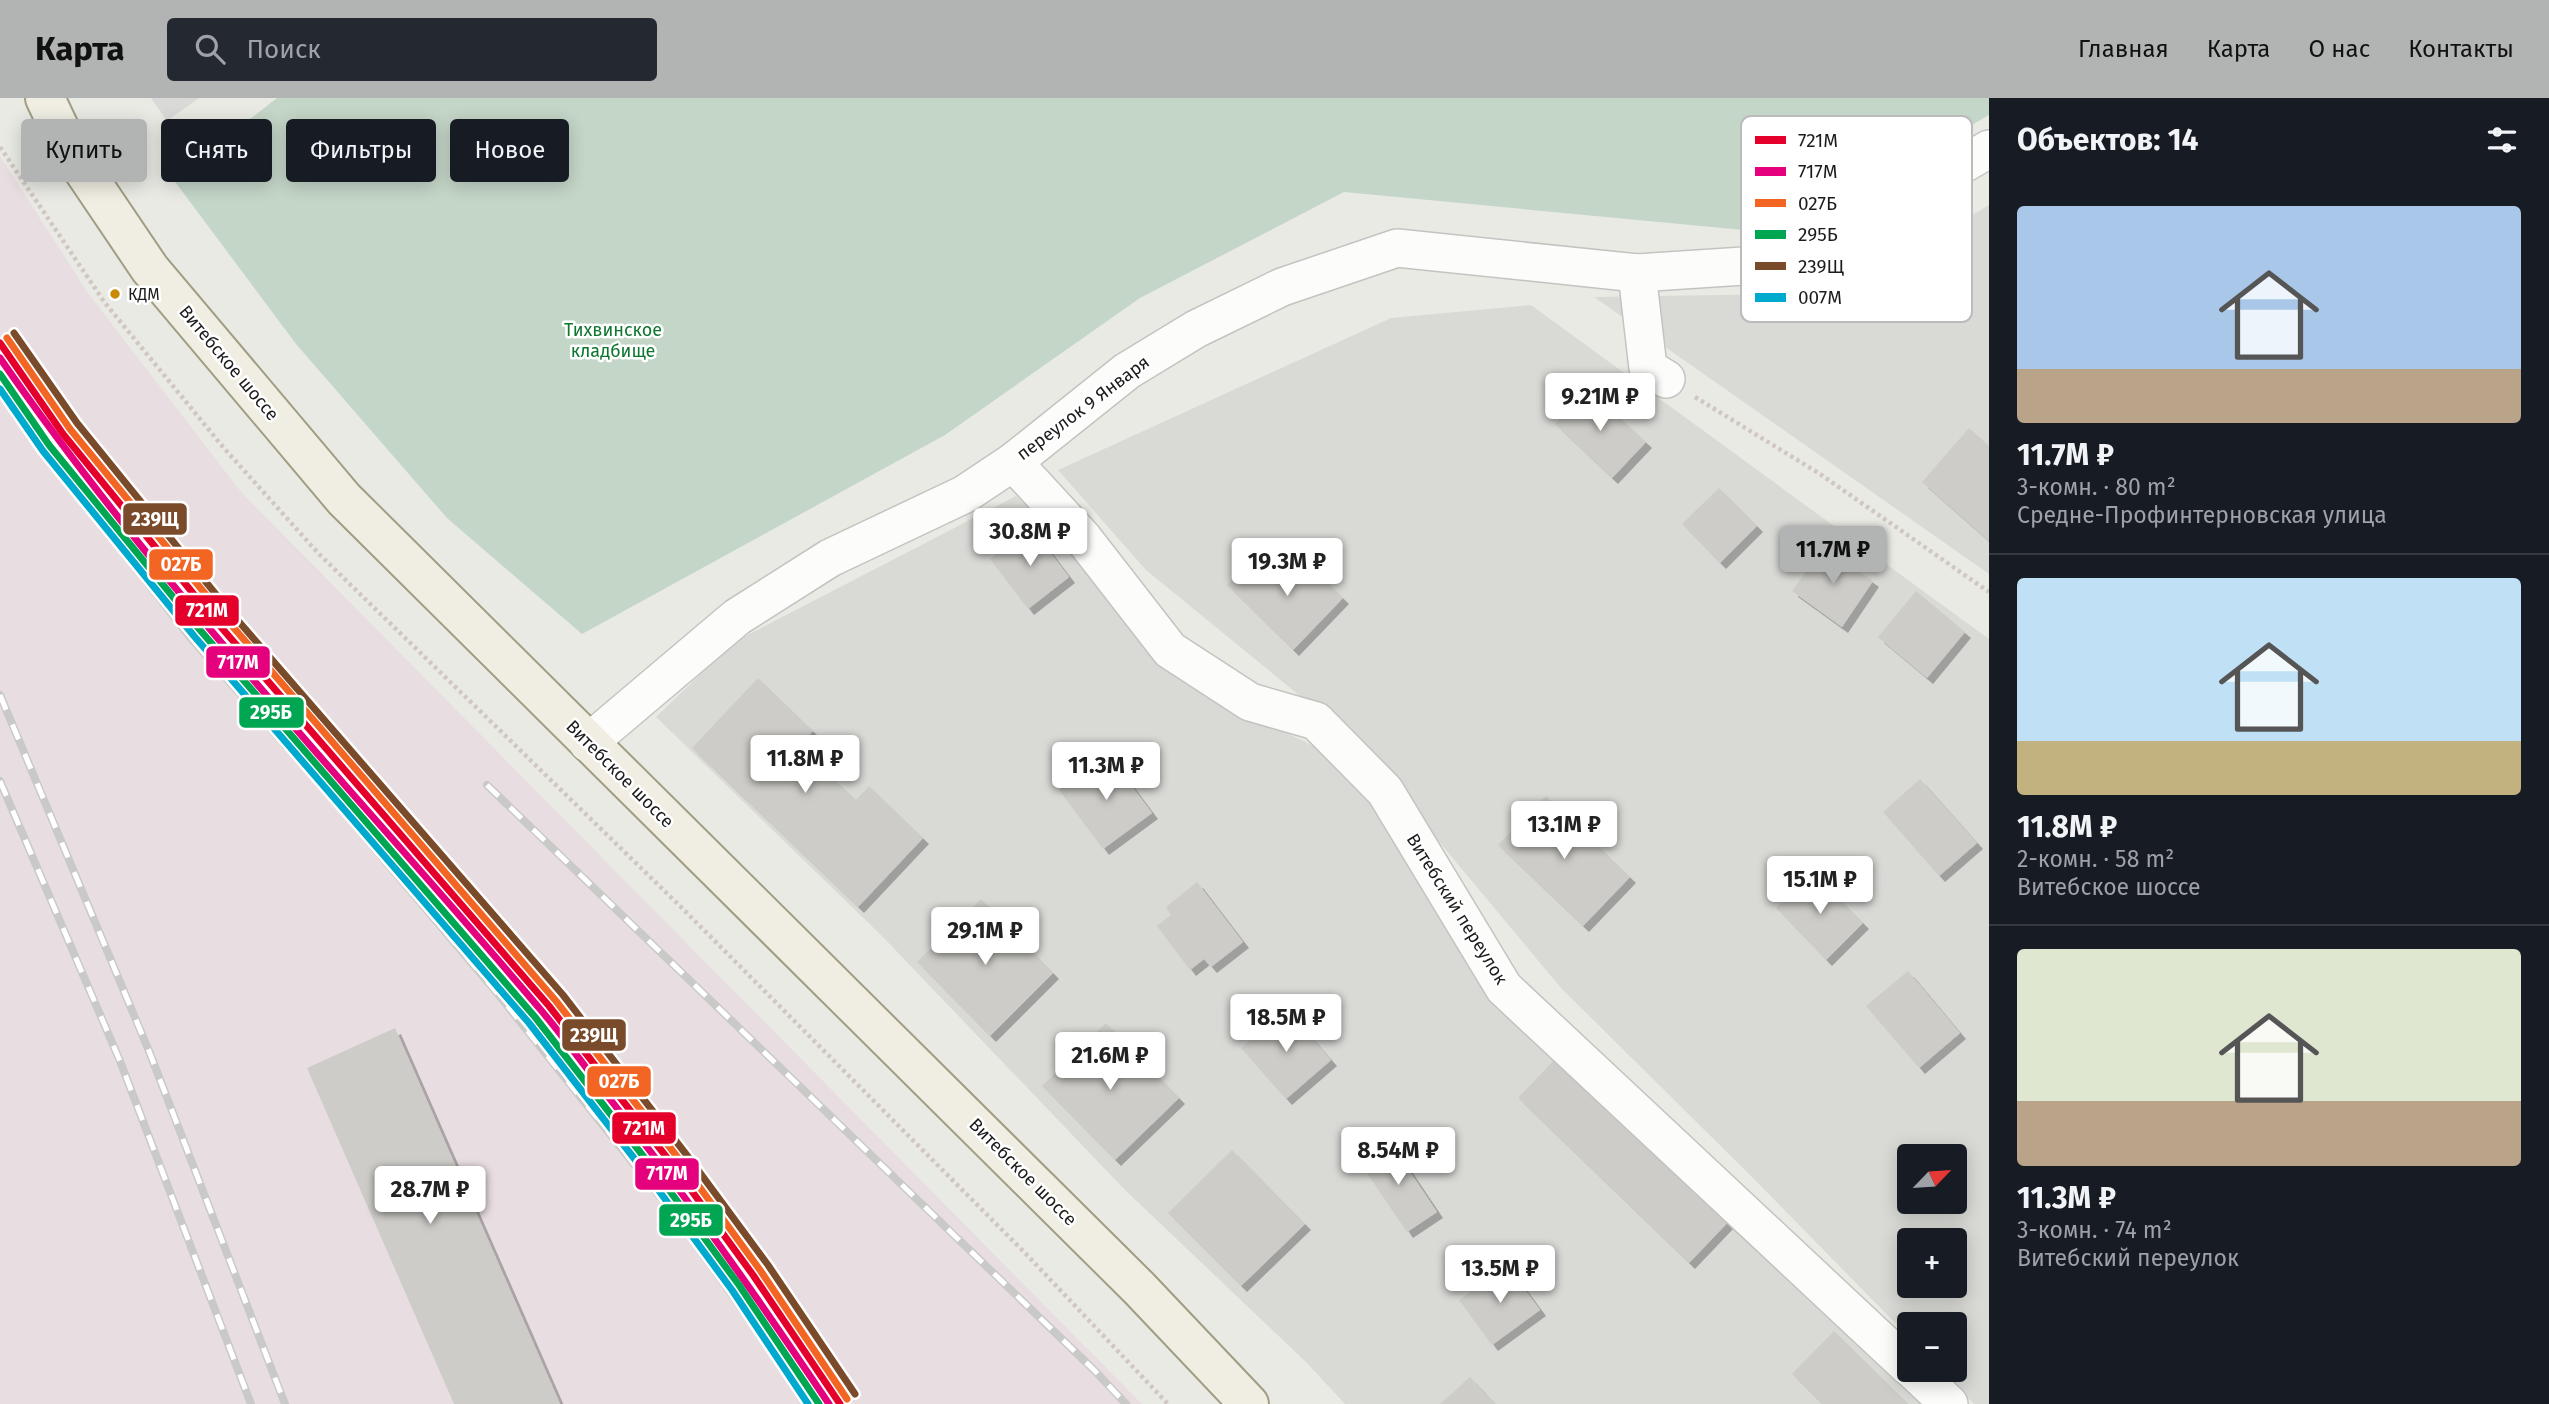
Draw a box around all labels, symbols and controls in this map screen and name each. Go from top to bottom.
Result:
search box [167,18,657,81]
text: Карта [35,29,125,69]
icon: search [191,30,229,68]
text: Поиск [247,34,321,65]
text: Главная [2078,35,2169,63]
text: Карта [2207,35,2270,63]
text: О нас [2308,35,2370,63]
text: Контакты [2408,35,2514,63]
legend [1741,116,1972,322]
chip: Купить [21,119,147,182]
chip: Снять [161,119,272,182]
chip: Фильтры [286,119,436,182]
chip: Новое [450,119,569,182]
icon: filters [2483,121,2521,159]
text: Объектов: 14 [2017,122,2199,158]
text: 721М [1798,129,1838,152]
text: 717М [1798,160,1838,183]
text: 027Б [1798,192,1837,215]
text: 295Б [1798,223,1838,246]
icon: home [2206,252,2332,378]
text: 239Щ [1798,255,1845,278]
place label: КДМ [128,285,160,304]
text: 007М [1798,286,1842,309]
marker: КДМ [108,287,122,301]
street label: Витебское шоссе [174,301,284,425]
park label: Тихвинское кладбище [564,319,662,362]
street label: переулок 9 Января [1012,351,1154,465]
pin: 9.21M ₽ [1535,374,1665,433]
text: 9.21M ₽ [1561,382,1639,410]
text: 11.7M ₽ [2017,437,2114,473]
text: 3-комн. · 80 m² [2017,473,2176,501]
text: Средне-Профинтерновская улица [2017,501,2387,529]
line badge: 239Щ [122,502,188,536]
text: 239Щ [131,508,179,531]
pin: 30.8M ₽ [965,508,1095,568]
text: 30.8M ₽ [989,517,1071,545]
pin: 11.7M ₽ [1768,526,1898,586]
text: 11.7M ₽ [1796,535,1870,563]
pin: 19.3M ₽ [1222,538,1352,598]
text: 19.3M ₽ [1248,547,1326,575]
line badge: 027Б [148,548,214,581]
text: 027Б [161,553,201,576]
line badge: 721М [174,594,240,627]
text: 721М [186,599,228,622]
icon: home [2206,624,2332,750]
line badge: 717М [205,645,271,679]
text: 717М [217,651,259,674]
line badge: 295Б [238,696,305,729]
text: 295Б [250,701,292,724]
street label: Витебское шоссе [561,715,679,833]
pin: 11.8M ₽ [740,736,870,795]
pin: 11.3M ₽ [1041,742,1171,802]
text: 11.8M ₽ [766,744,844,772]
text: 11.3M ₽ [1068,751,1144,779]
pin: 13.1M ₽ [1499,802,1629,861]
text: 11.8M ₽ [2017,809,2117,845]
text: 13.1M ₽ [1527,810,1601,838]
street label: Витебский переулок [1402,830,1513,989]
text: 2-комн. · 58 m² [2017,845,2174,873]
pin: 15.1M ₽ [1755,856,1885,916]
text: 15.1M ₽ [1783,865,1857,893]
text: Витебское шоссе [2017,873,2201,901]
pin: 29.1M ₽ [920,908,1050,967]
text: 29.1M ₽ [947,916,1023,944]
pin: 18.5M ₽ [1221,995,1351,1054]
icon: home [2206,995,2332,1121]
text: 18.5M ₽ [1246,1003,1326,1031]
line badge: 239Щ [561,1018,627,1052]
text: 239Щ [570,1024,618,1047]
pin: 21.6M ₽ [1045,1032,1175,1092]
text: 21.6M ₽ [1071,1041,1149,1069]
line badge: 027Б [586,1065,652,1098]
text: 027Б [599,1070,639,1093]
line badge: 721М [611,1111,677,1145]
street label: Витебское шоссе [964,1113,1082,1231]
text: 721М [623,1117,665,1140]
pin: 8.54M ₽ [1333,1128,1463,1187]
text: 8.54M ₽ [1357,1136,1439,1164]
north arrow [1897,1144,1967,1214]
map controls [1897,1144,1967,1382]
line badge: 717М [634,1157,700,1191]
text: 717М [646,1162,688,1185]
pin: 28.7M ₽ [365,1166,495,1226]
text: 28.7M ₽ [391,1175,469,1203]
text: 11.3M ₽ [2017,1180,2116,1216]
line badge: 295Б [658,1203,724,1237]
text: 295Б [670,1209,712,1232]
text: 3-комн. · 74 m² [2017,1216,2172,1244]
button: + [1897,1228,1967,1298]
text: Витебский переулок [2017,1244,2239,1272]
pin: 13.5M ₽ [1435,1246,1565,1305]
text: 13.5M ₽ [1461,1254,1539,1282]
button: − [1897,1312,1967,1382]

